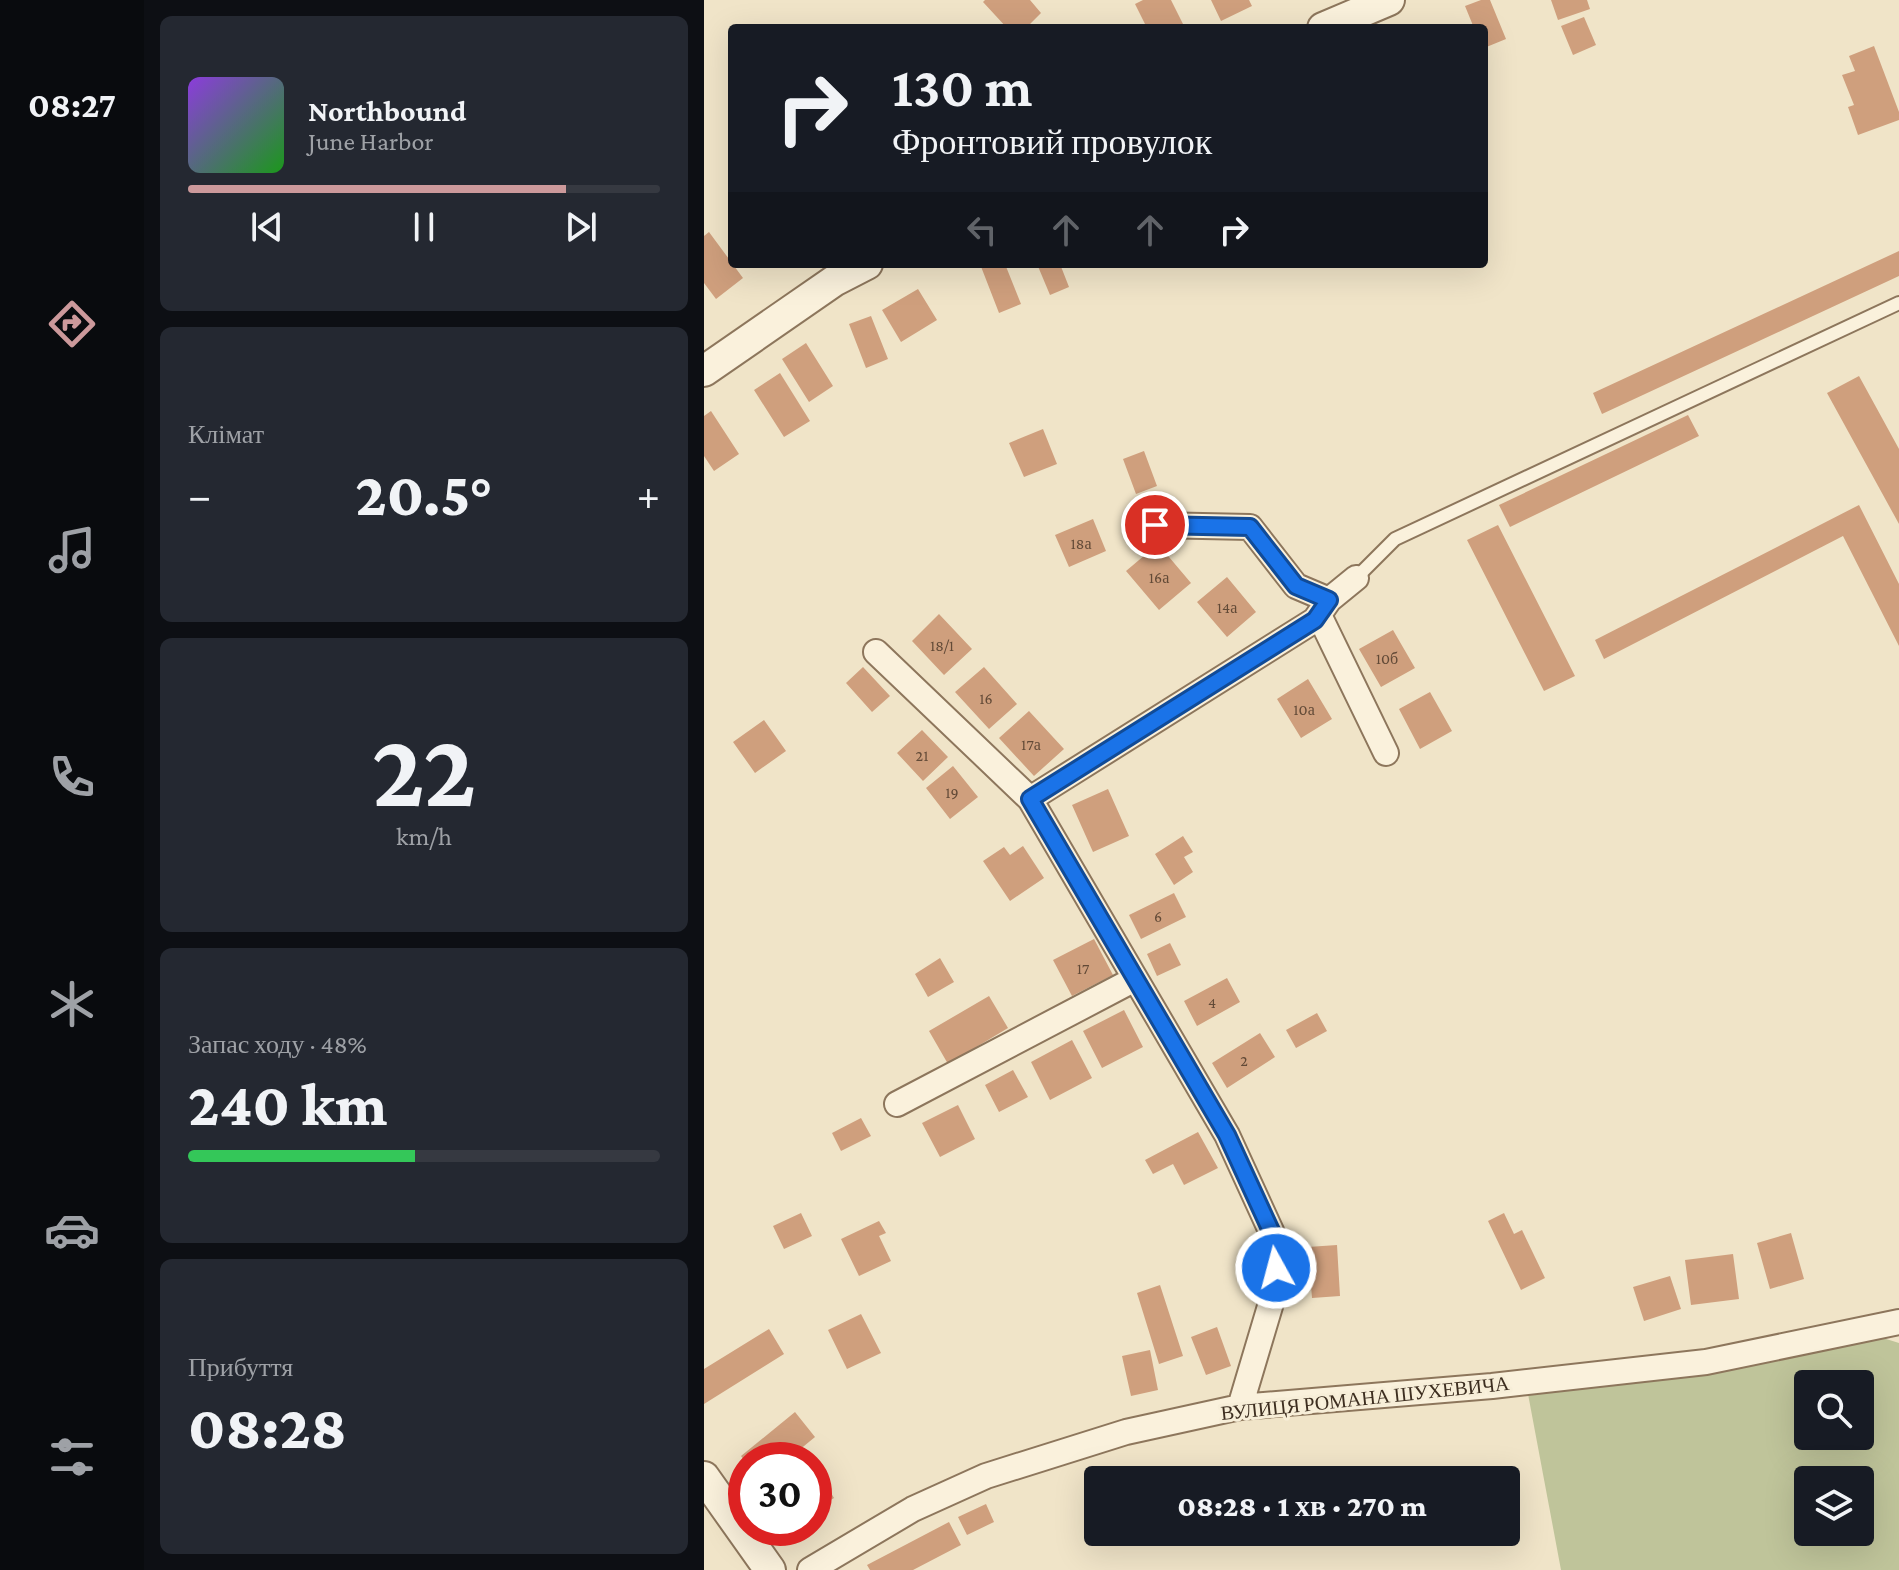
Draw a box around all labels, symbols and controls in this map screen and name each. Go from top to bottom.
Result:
icon: right [760,56,864,160]
text: 130 m [892,56,1033,118]
text: 08:27 [28,85,116,125]
text: Northbound [308,94,466,127]
text: Фронтовий провулок [892,122,1212,162]
text: June Harbor [308,127,434,156]
icon: previous [245,205,289,249]
icon: pause [402,205,446,249]
icon: next [559,205,603,249]
icon: left [960,208,1004,252]
icon: ahead [1044,208,1088,252]
icon: ahead [1128,208,1172,252]
icon: right [1212,208,1256,252]
icon: directions [44,296,100,352]
text: Клімат [188,420,264,449]
text: 20.5° [355,461,493,528]
text: − [188,471,211,519]
text: + [637,471,660,519]
pin [1121,491,1189,559]
icon: arrive [1133,503,1177,547]
icon: music [44,522,100,578]
house number: 18а [1070,535,1092,552]
house number: 16а [1149,569,1169,586]
house number: 14а [1217,599,1237,616]
house number: 18/1 [930,637,954,654]
house number: 10б [1376,650,1398,667]
house number: 16 [979,690,993,707]
house number: 10а [1293,701,1315,718]
text: 22 [372,712,476,827]
house number: 17а [1021,736,1041,753]
house number: 21 [916,747,928,764]
icon: phone [44,749,100,805]
house number: 19 [945,784,959,801]
text: km/h [396,822,452,851]
house number: 6 [1154,908,1162,925]
house number: 17 [1077,960,1090,977]
icon: climate [44,976,100,1032]
house number: 4 [1208,994,1216,1011]
text: Запас ходу · 48% [188,1030,367,1059]
house number: 2 [1240,1052,1248,1069]
text: 240 km [188,1071,387,1138]
icon: car [44,1202,100,1258]
position arrow [1234,1226,1318,1310]
text: Прибуття [188,1353,293,1382]
map controls [1794,1370,1874,1546]
button: search [1794,1370,1874,1450]
street label: ВУЛИЦЯ РОМАНА ШУХЕВИЧА [1220,1372,1511,1425]
text: 08:28 [188,1394,347,1461]
icon: filters [44,1429,100,1485]
speed limit sign: 30 [728,1442,832,1546]
button: layers [1794,1466,1874,1546]
text: 08:28 · 1 хв · 270 m [1177,1489,1427,1522]

